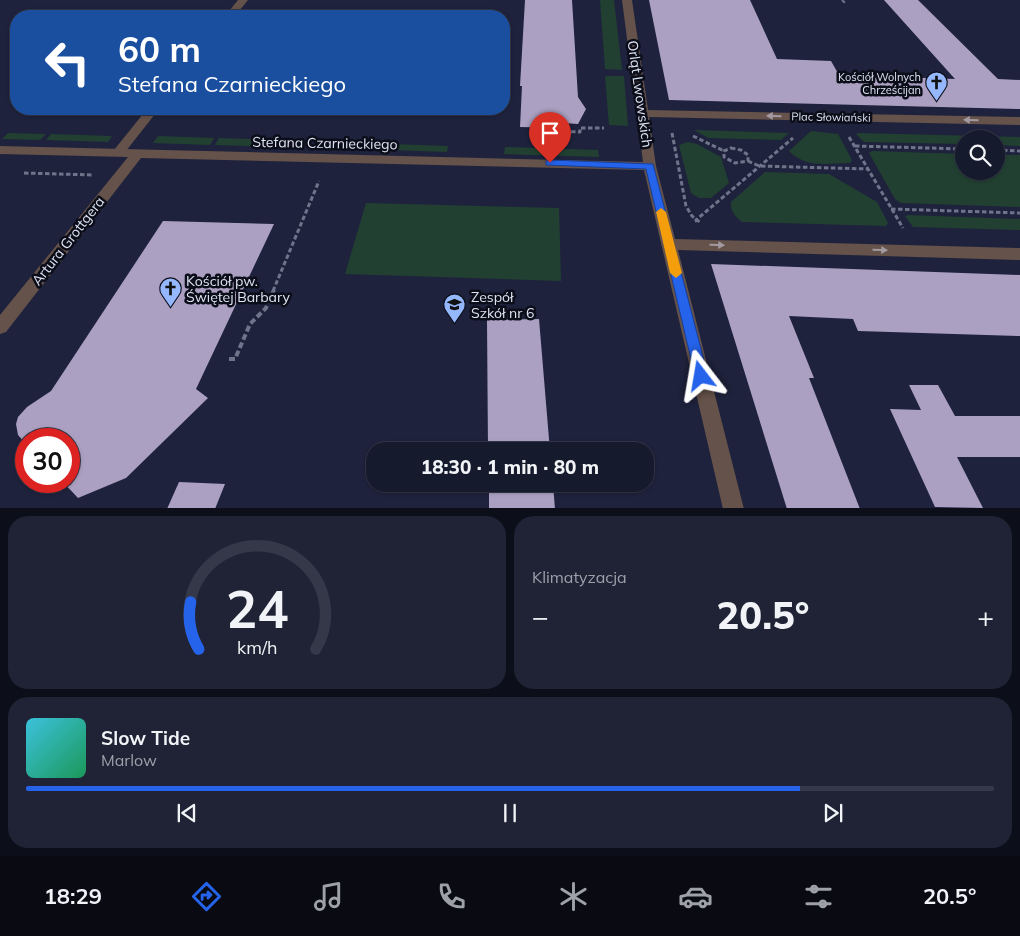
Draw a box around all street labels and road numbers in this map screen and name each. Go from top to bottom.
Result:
street label: Orląt Lwowskich [624,39,656,149]
street label: Plac Słowiański [791,109,871,125]
street label: Stefana Czarnieckiego [252,133,398,153]
street label: Artura Grottgera [28,193,108,289]

